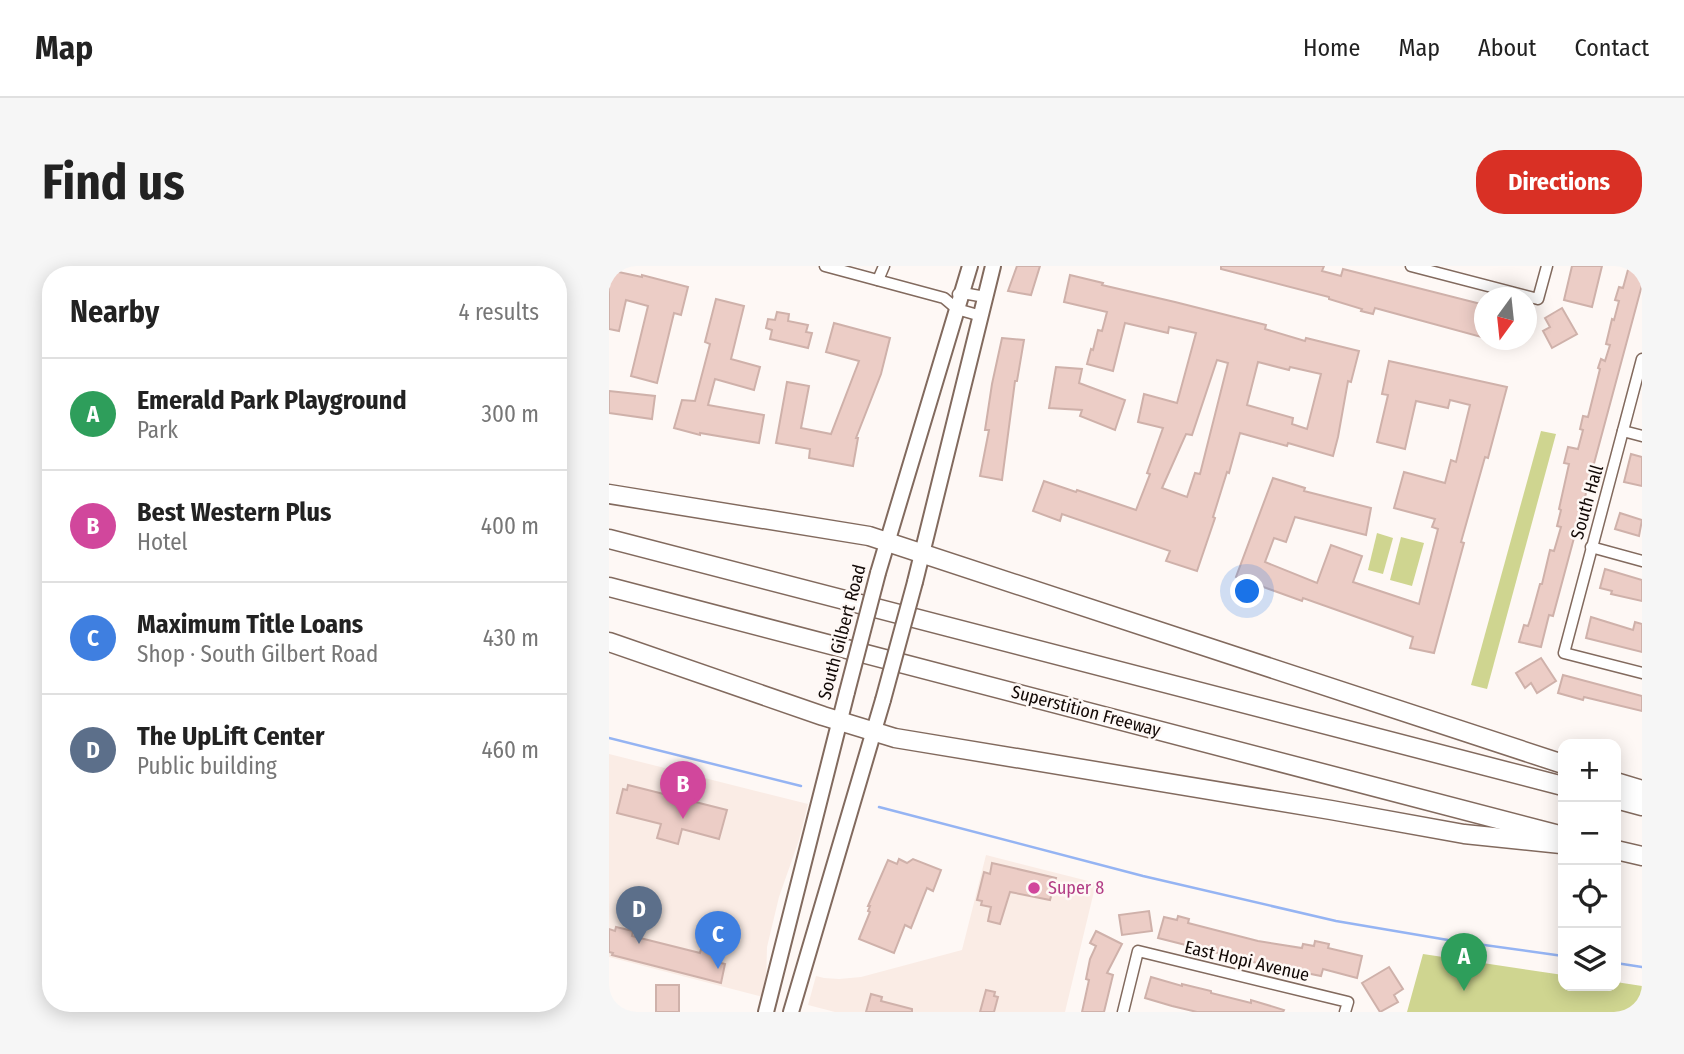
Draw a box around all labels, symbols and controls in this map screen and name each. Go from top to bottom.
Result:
text: Map [35,28,93,68]
text: Home [1303,34,1360,62]
text: Map [1398,34,1440,62]
text: About [1478,34,1536,62]
text: Contact [1574,34,1649,62]
button: Directions [1476,150,1642,214]
text: Find us [42,153,185,212]
north arrow [1474,287,1537,350]
text: Nearby [70,294,159,330]
text: 4 results [458,298,539,326]
text: Emerald Park Playground [137,385,407,416]
text: A [87,400,99,428]
text: 300 m [482,400,539,428]
text: Park [137,416,178,444]
street label: South Hall [1566,462,1608,542]
text: Best Western Plus [137,497,331,528]
text: B [87,512,99,540]
text: 400 m [481,512,539,540]
text: Hotel [137,528,188,556]
street label: South Gilbert Road [813,562,871,702]
your location [1230,574,1264,608]
text: Maximum Title Loans [137,609,363,640]
text: C [87,624,99,652]
text: 430 m [483,624,539,652]
text: Shop · South Gilbert Road [137,640,378,668]
street label: Superstition Freeway [1009,681,1163,741]
text: The UpLift Center [137,721,325,752]
text: D [86,736,100,764]
text: 460 m [481,736,539,764]
map controls [1558,739,1621,991]
button: + [1558,739,1621,802]
text: Public building [137,752,277,780]
pin: B [660,761,706,819]
button: − [1558,802,1621,865]
button: locate [1558,865,1621,928]
place label: Super 8 [1048,877,1104,899]
marker: Super 8 [1026,880,1042,896]
pin: D [616,886,662,944]
pin: C [695,911,741,969]
button: layers [1558,928,1621,991]
pin: A [1441,933,1487,991]
street label: East Hopi Avenue [1182,936,1312,986]

